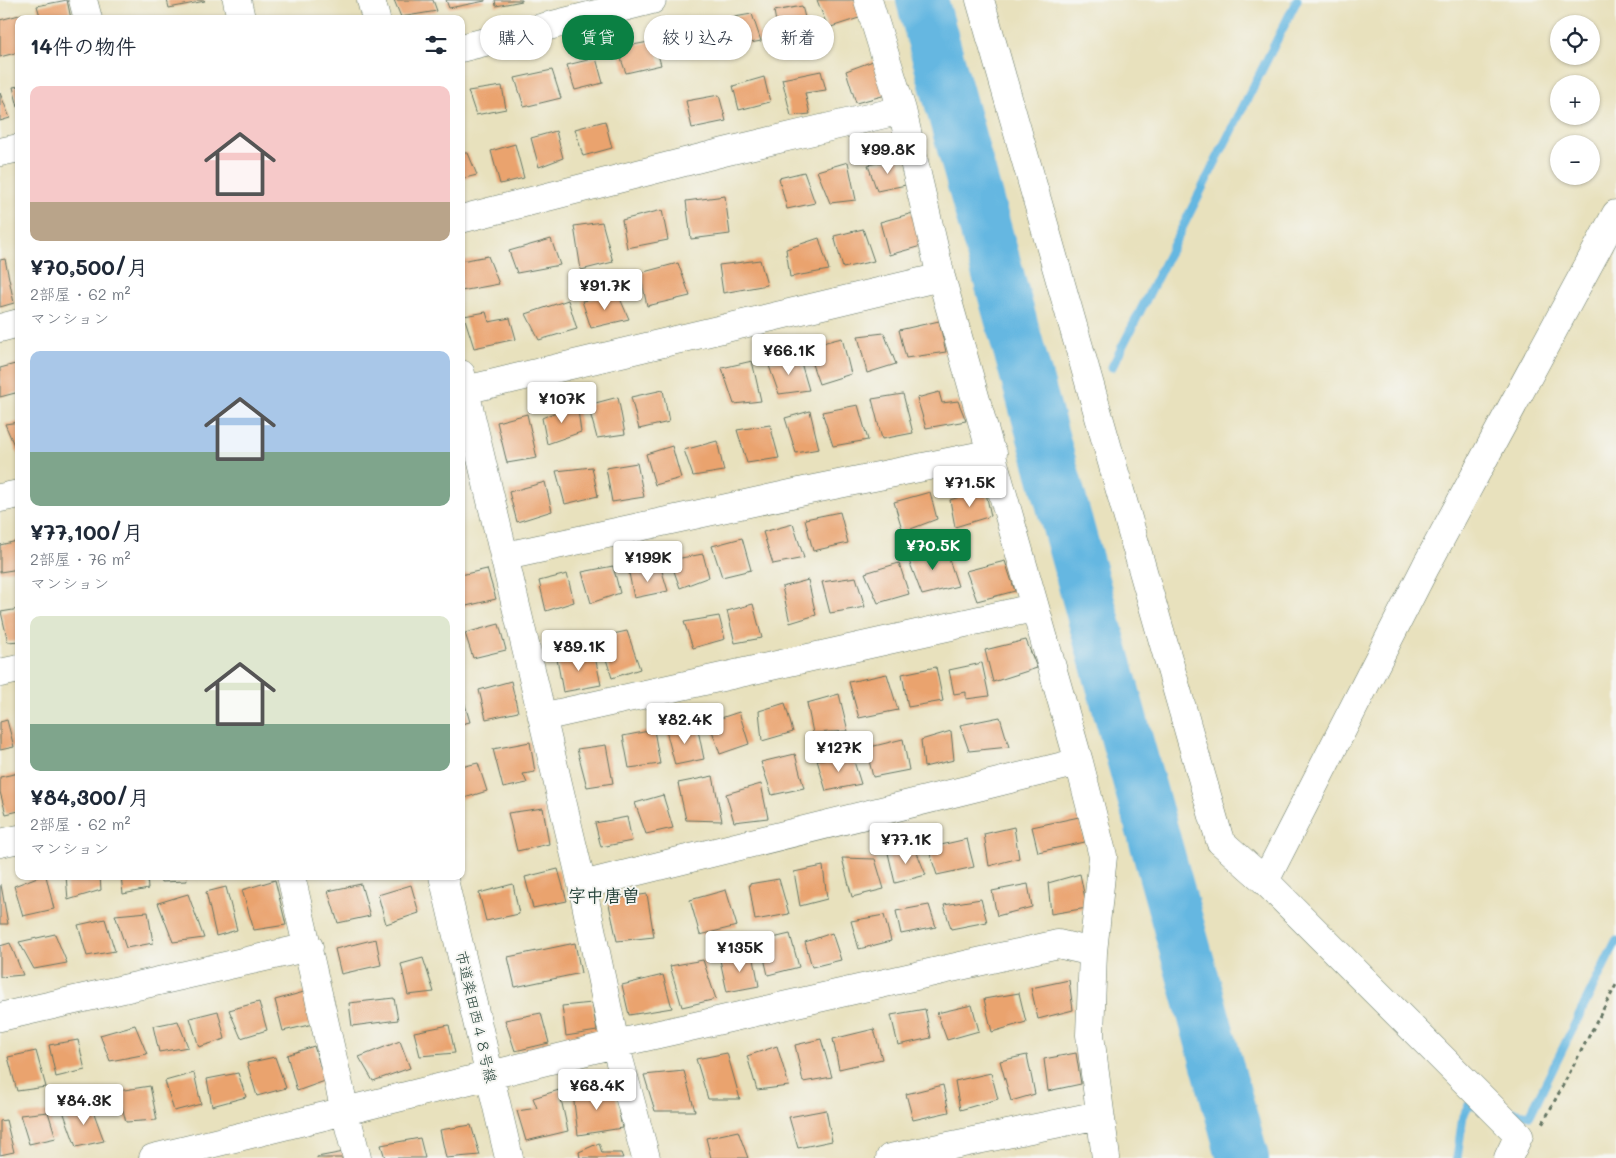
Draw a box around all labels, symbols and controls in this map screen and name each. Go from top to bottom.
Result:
chip: 購入 [480,15,552,60]
chip: 賃貸 [562,15,634,60]
chip: 絞り込み [644,15,752,60]
chip: 新着 [762,15,834,60]
map controls [1550,15,1600,185]
button: locate [1550,15,1600,65]
icon: filters [422,31,450,59]
text: 14件の物件 [30,32,137,59]
button: + [1550,75,1600,125]
icon: home [195,119,285,209]
pin: ¥99.8K [847,132,929,175]
button: − [1550,135,1600,185]
text: ¥99.8K [860,138,916,159]
text: ¥70,500/月 [30,253,148,280]
pin: ¥91.7K [564,268,646,311]
text: ¥91.7K [579,274,631,295]
text: 2部屋 · 62 m² [30,283,131,304]
text: マンション [30,307,109,328]
pin: ¥66.1K [748,334,830,376]
text: ¥66.1K [763,339,815,360]
pin: ¥107K [527,382,597,424]
icon: home [195,384,285,474]
text: ¥107K [538,387,586,408]
pin: ¥71.5K [929,466,1011,508]
text: ¥71.5K [944,471,996,492]
text: ¥77,100/月 [30,518,143,545]
pin: ¥70.5K [892,528,974,571]
text: ¥70.5K [906,534,960,555]
pin: ¥199K [613,540,683,583]
text: ¥199K [624,546,672,567]
text: 2部屋 · 76 m² [30,548,131,569]
text: マンション [30,572,109,593]
pin: ¥89.1K [538,630,620,672]
text: ¥89.1K [553,635,605,656]
icon: home [195,649,285,739]
pin: ¥82.4K [644,702,726,745]
text: ¥82.4K [658,708,712,729]
pin: ¥127K [804,730,874,773]
text: ¥127K [816,736,862,757]
text: ¥84,300/月 [30,783,149,810]
text: 2部屋 · 62 m² [30,813,131,834]
pin: ¥77.1K [865,822,947,865]
text: ¥77.1K [881,828,931,849]
text: マンション [30,837,109,858]
district label: 字中唐曽 [568,883,640,907]
pin: ¥135K [705,930,775,973]
text: ¥135K [716,936,764,957]
street label: 市道楽田西４８号線 [452,949,502,1085]
pin: ¥68.4K [556,1068,638,1111]
text: ¥68.4K [569,1074,625,1095]
pin: ¥84.3K [43,1084,125,1126]
text: ¥84.3K [56,1089,112,1110]

